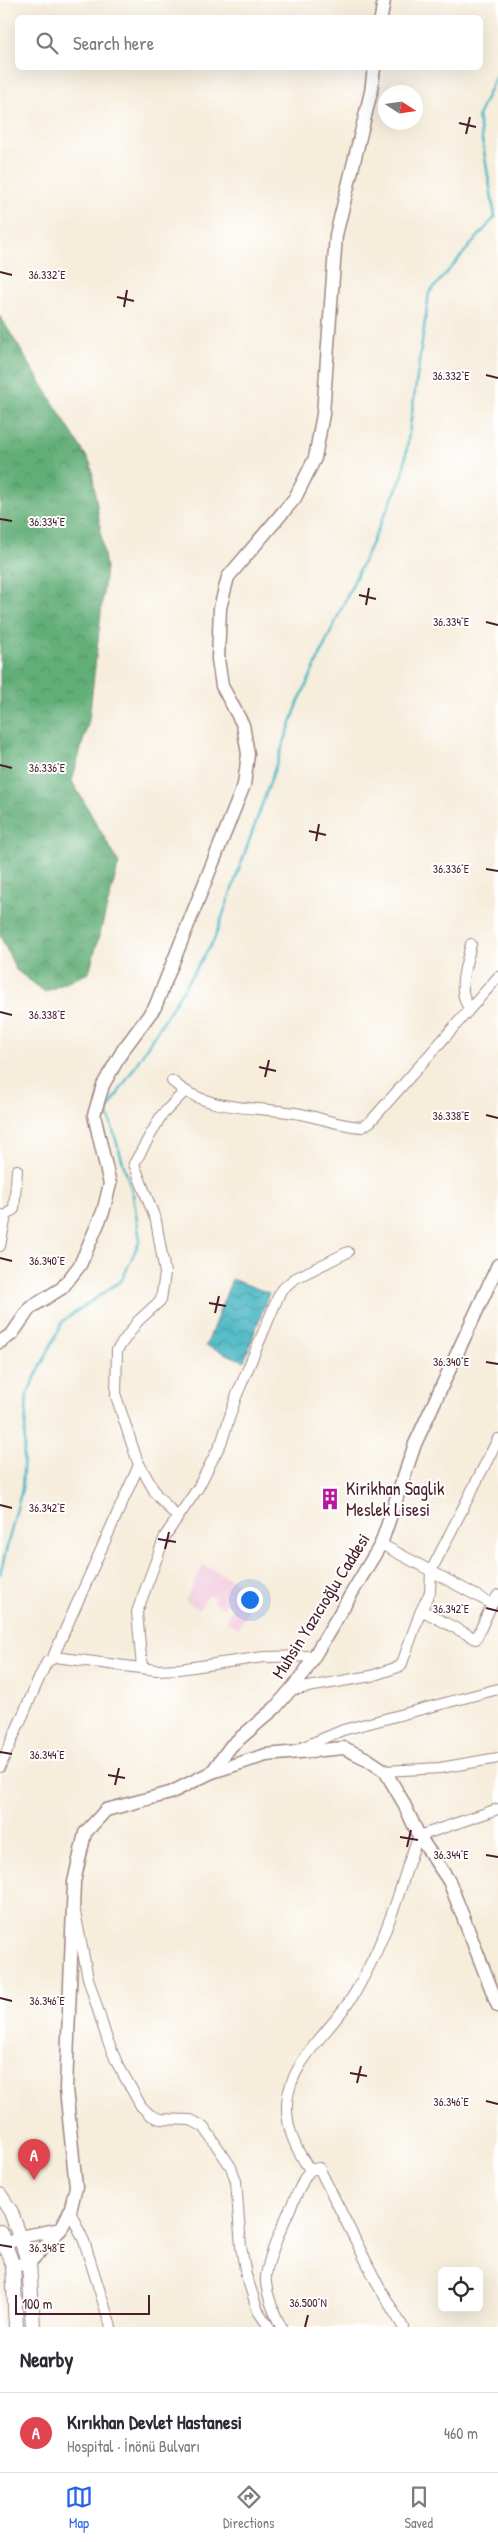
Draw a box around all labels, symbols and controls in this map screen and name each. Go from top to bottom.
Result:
search box [15,15,483,70]
icon: search [33,29,61,57]
text: Search here [73,30,154,56]
north arrow [378,85,423,130]
text: 36.332°E [28,266,66,283]
text: 36.332°E [432,367,470,384]
text: 36.334°E [29,513,66,530]
text: 36.334°E [433,613,470,630]
text: 36.336°E [29,759,66,776]
text: 36.336°E [433,860,470,877]
text: 36.338°E [29,1006,66,1023]
text: 36.338°E [433,1107,470,1124]
text: 36.340°E [29,1252,66,1269]
text: 36.340°E [433,1353,470,1370]
place label: Kirikhan Saglik Meslek Lisesi [346,1476,445,1522]
building icon: Kirikhan Saglik Meslek Lisesi [317,1486,343,1512]
text: 36.342°E [29,1499,66,1516]
street label: Muhsin Yazıcıoğlu Caddesi [266,1528,375,1683]
your location [237,1587,263,1613]
text: 36.342°E [433,1600,470,1617]
text: 36.344°E [29,1746,65,1763]
text: 36.344°E [433,1846,469,1863]
text: 36.346°E [29,1992,65,2009]
text: 36.346°E [433,2093,469,2110]
pin: A [18,2139,50,2180]
text: 36.348°E [29,2239,66,2256]
map controls [438,2267,483,2312]
button: locate [438,2267,483,2312]
scale bar [15,2292,150,2315]
text: 100 m [22,2294,52,2313]
text: 36.500°N [289,2294,327,2311]
text: Nearby [20,2345,73,2374]
text: Kırıkhan Devlet Hastanesi [67,2409,242,2435]
text: A [32,2422,40,2444]
text: 460 m [444,2422,478,2444]
text: Hospital · İnönü Bulvarı [67,2435,200,2457]
tab: Map [65,2483,93,2532]
tab: Directions [223,2483,274,2532]
tab: Saved [404,2483,433,2532]

